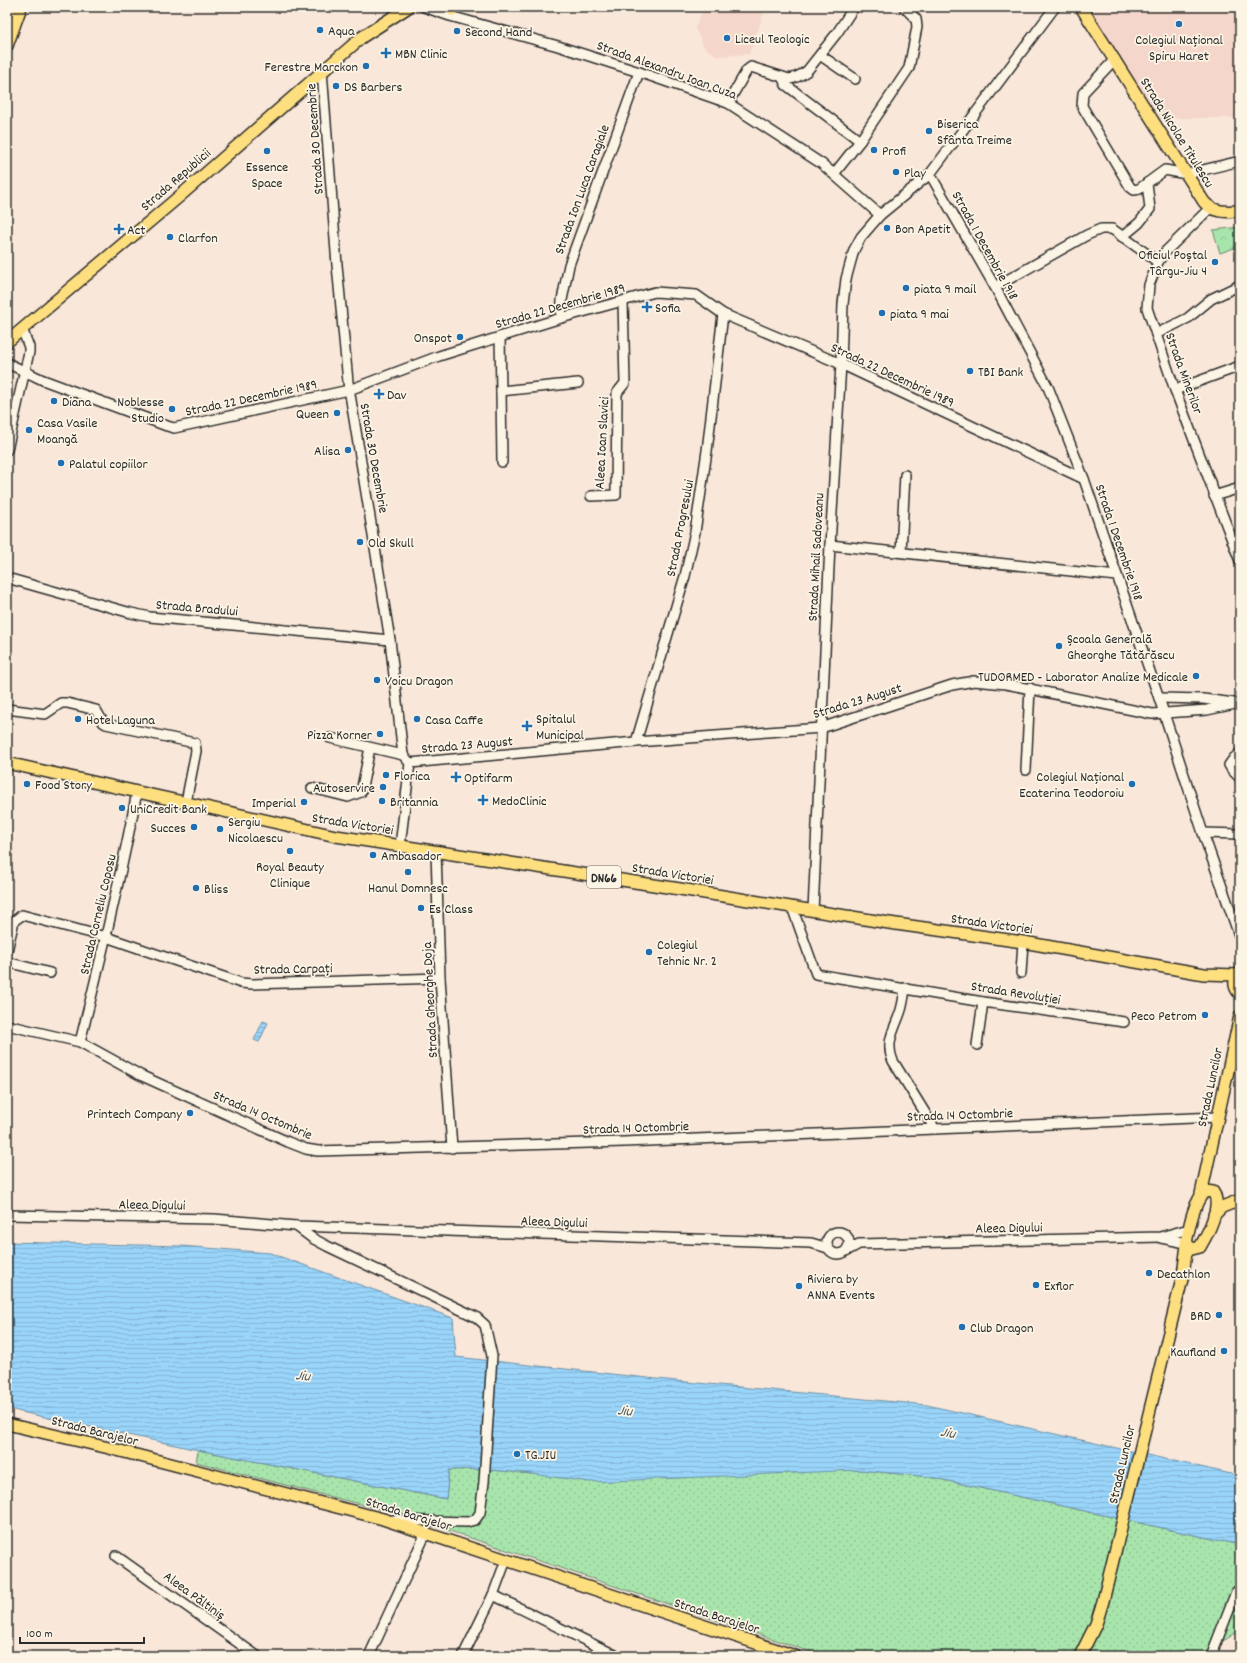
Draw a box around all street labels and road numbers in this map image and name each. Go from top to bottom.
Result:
street label: Strada Alexandru Ioan Cuza [594,36,739,106]
street label: Strada Nicolae Titulescu [1134,74,1218,192]
street label: Strada 30 Decembrie [302,83,330,195]
street label: Strada Ion Luca Caragiale [550,122,616,257]
street label: Strada Republicii [137,144,216,217]
street label: Strada 1 Decembrie 1918 [946,188,1023,304]
street label: Strada 22 Decembrie 1989 [493,279,628,335]
street label: Strada Minerilor [1159,330,1207,418]
street label: Strada 22 Decembrie 1989 [827,338,957,413]
street label: Strada 22 Decembrie 1989 [184,375,319,423]
street label: Aleea Ioan Slavici [591,396,615,490]
street label: Strada 30 Decembrie [354,402,393,515]
street label: Strada Progresului [662,478,700,579]
street label: Strada 1 Decembrie 1918 [1089,482,1148,604]
street label: Strada Mihail Sadoveanu [804,492,830,622]
street label: Strada Bradului [155,595,239,623]
street label: Strada 23 August [811,679,904,725]
street label: Strada 23 August [421,732,514,760]
street label: Strada Victoriei [311,809,395,841]
street label: Strada Corneliu Coposu [75,852,123,977]
street label: Strada Victoriei [631,859,715,891]
road number: DN66 [587,866,621,888]
street label: Strada Victoriei [950,909,1034,941]
street label: Strada Gheorghe Doja [418,941,444,1058]
street label: Strada Carpați [253,959,333,981]
street label: Strada Revoluției [970,977,1062,1011]
street label: Strada Luncilor [1193,1045,1229,1129]
street label: Strada 14 Octombrie [209,1086,315,1146]
street label: Strada 14 Octombrie [907,1104,1013,1128]
street label: Strada 14 Octombrie [583,1117,689,1141]
street label: Aleea Digului [118,1195,186,1217]
street label: Aleea Digului [520,1212,588,1234]
street label: Aleea Digului [975,1218,1043,1240]
street label: Strada Barajelor [49,1411,141,1453]
street label: Strada Luncilor [1104,1422,1142,1506]
street label: Strada Barajelor [363,1492,455,1538]
street label: Aleea Păltiniș [159,1567,229,1626]
street label: Strada Barajelor [671,1594,763,1640]

